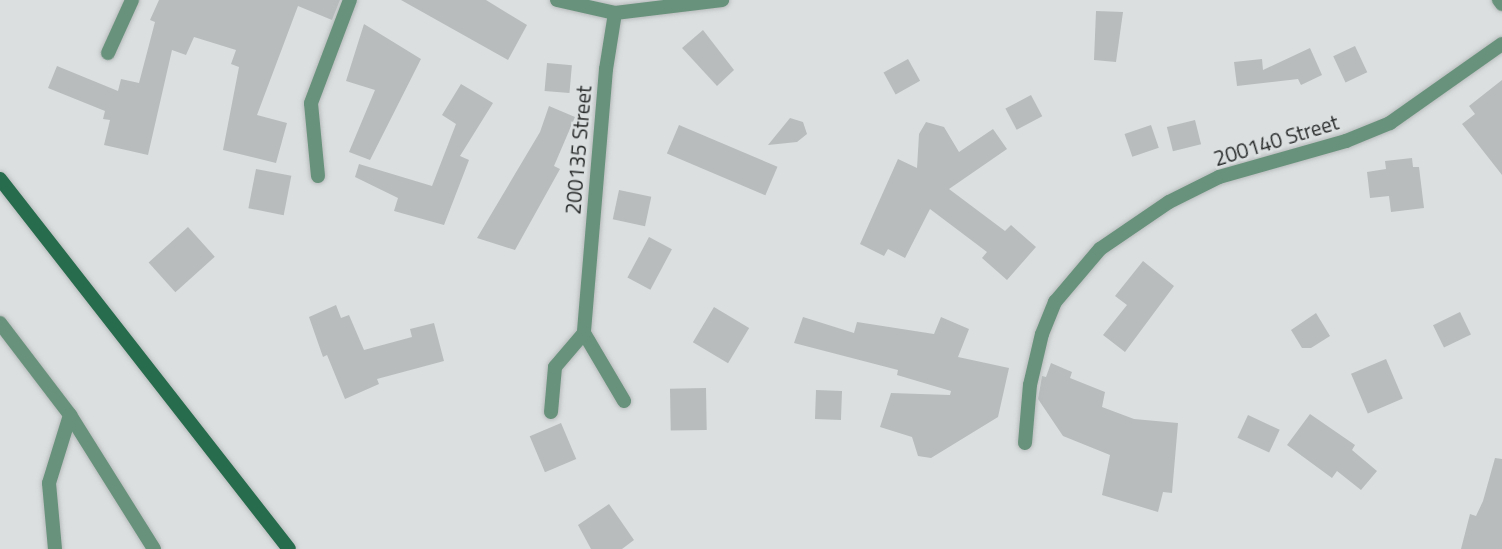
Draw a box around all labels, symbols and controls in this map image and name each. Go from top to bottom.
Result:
street label: 200135 Street [560,84,596,216]
street label: 200140 Street [1210,109,1342,171]

